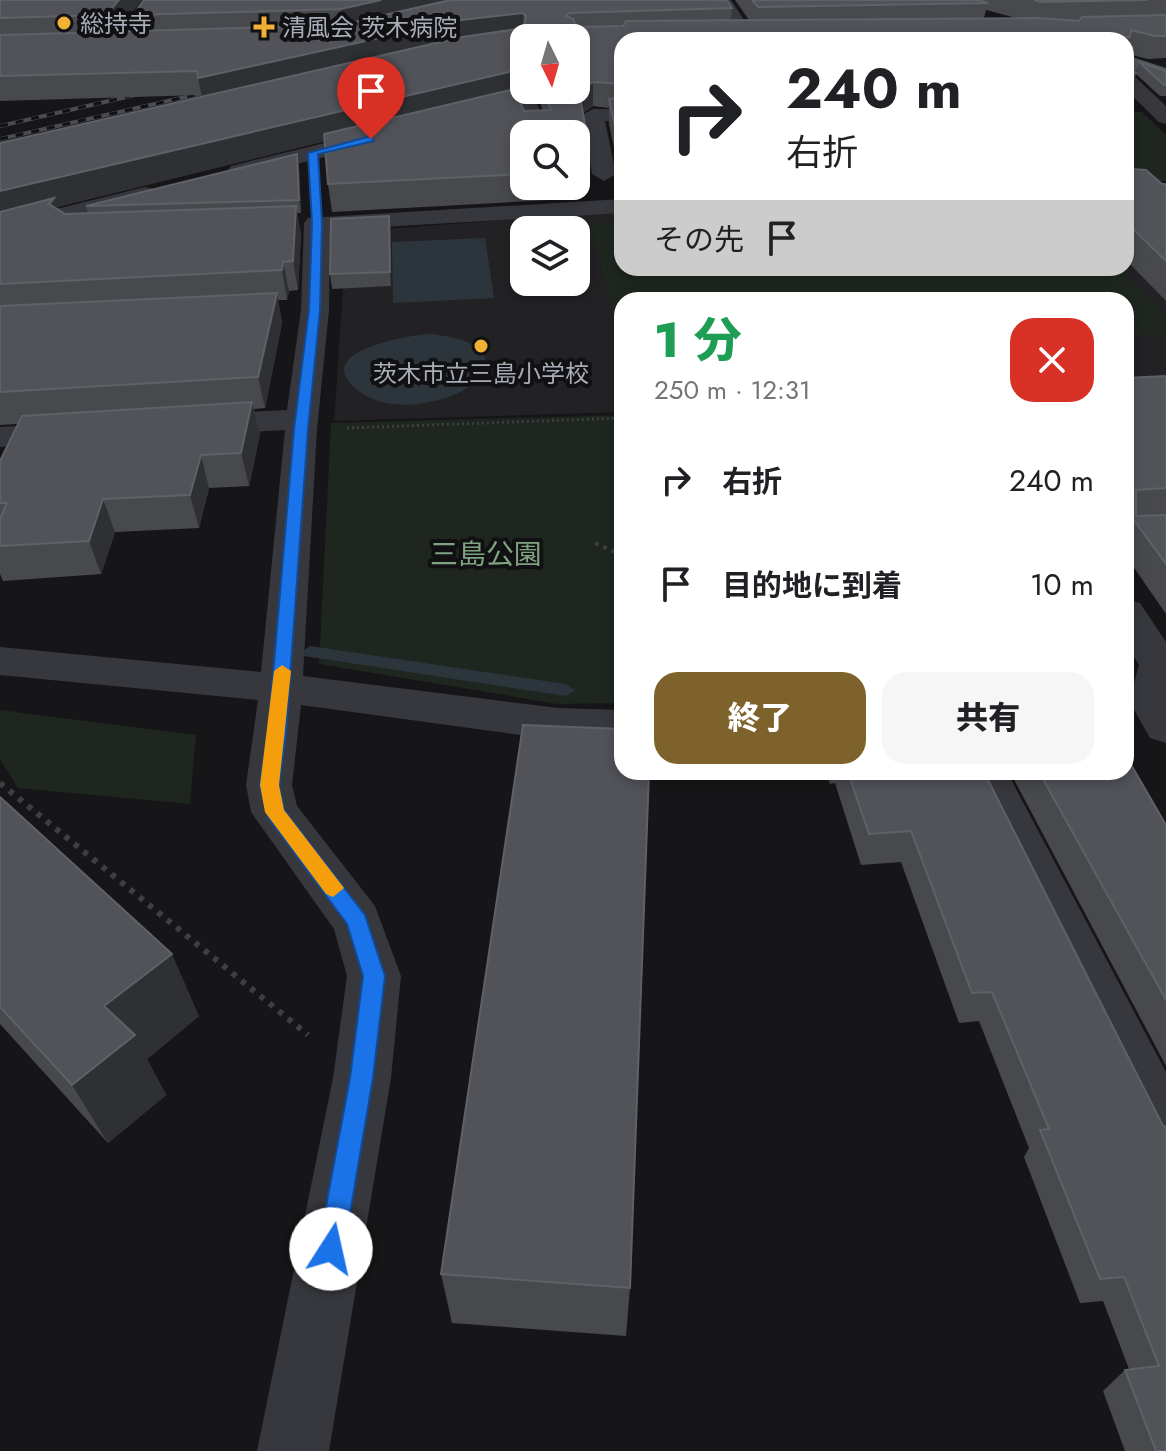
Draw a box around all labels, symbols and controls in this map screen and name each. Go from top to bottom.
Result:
place label: 総持寺 [80,6,152,41]
place label: 清風会 茨木病院 [282,10,457,45]
marker: 総持寺 [55,14,73,32]
marker: 清風会 茨木病院 [253,16,275,38]
north arrow [510,24,590,104]
map controls [510,24,590,296]
text: 240 m [786,48,962,129]
pin [337,57,405,139]
icon: right [654,64,758,168]
icon: arrive [349,69,393,113]
button: search [510,120,590,200]
text: 右折 [786,126,858,178]
button: layers [510,216,590,296]
icon: arrive [760,216,804,260]
text: その先 [654,218,744,261]
text: 1 分 [654,306,742,375]
button: close [1010,318,1094,402]
marker: 茨木市立三島小学校 [472,337,490,355]
place label: 茨木市立三島小学校 [373,356,589,391]
text: 250 m · 12:31 [654,371,811,409]
icon: right [654,458,698,502]
text: 240 m [1009,459,1094,502]
text: 右折 [722,460,782,503]
park label: 三島公園 [430,534,542,575]
icon: arrive [654,562,698,606]
text: 10 m [1030,563,1094,606]
text: 目的地に到着 [722,564,902,607]
button: 終了 [654,672,866,764]
button: 共有 [882,672,1094,764]
position arrow [289,1207,373,1291]

